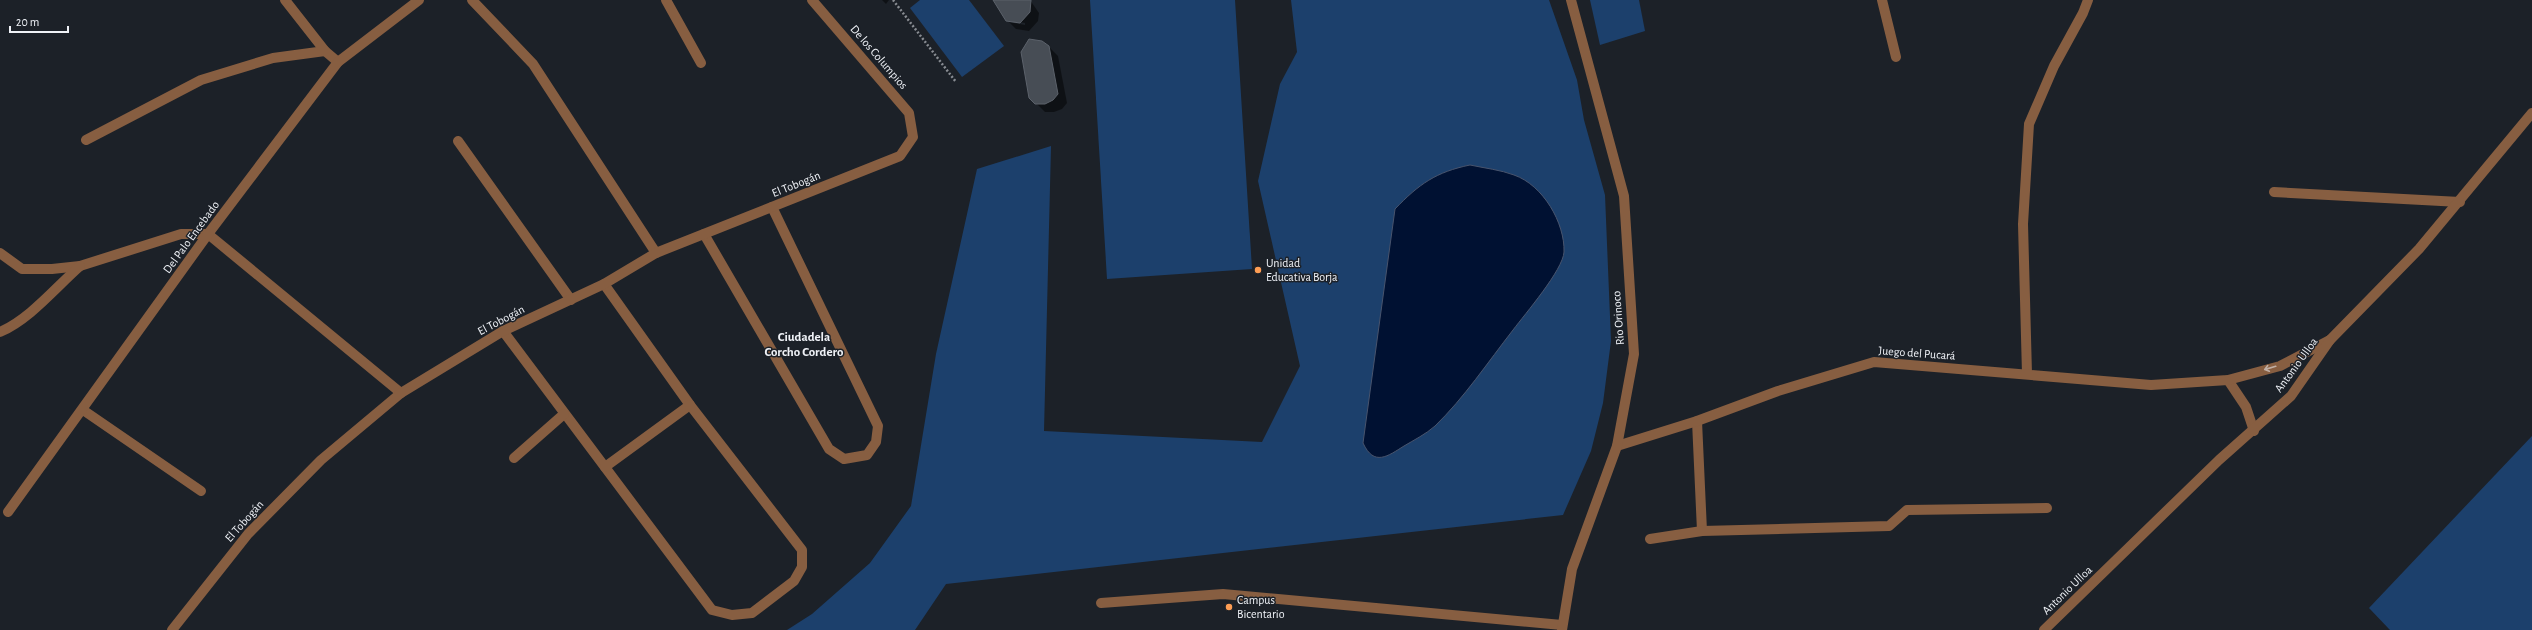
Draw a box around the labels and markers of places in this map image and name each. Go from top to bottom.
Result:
place label: Unidad Educativa Borja [1266,257,1338,284]
marker: Unidad Educativa Borja [1253,265,1263,275]
place label: Campus Bicentario [1237,594,1285,620]
marker: Campus Bicentario [1224,602,1234,612]

